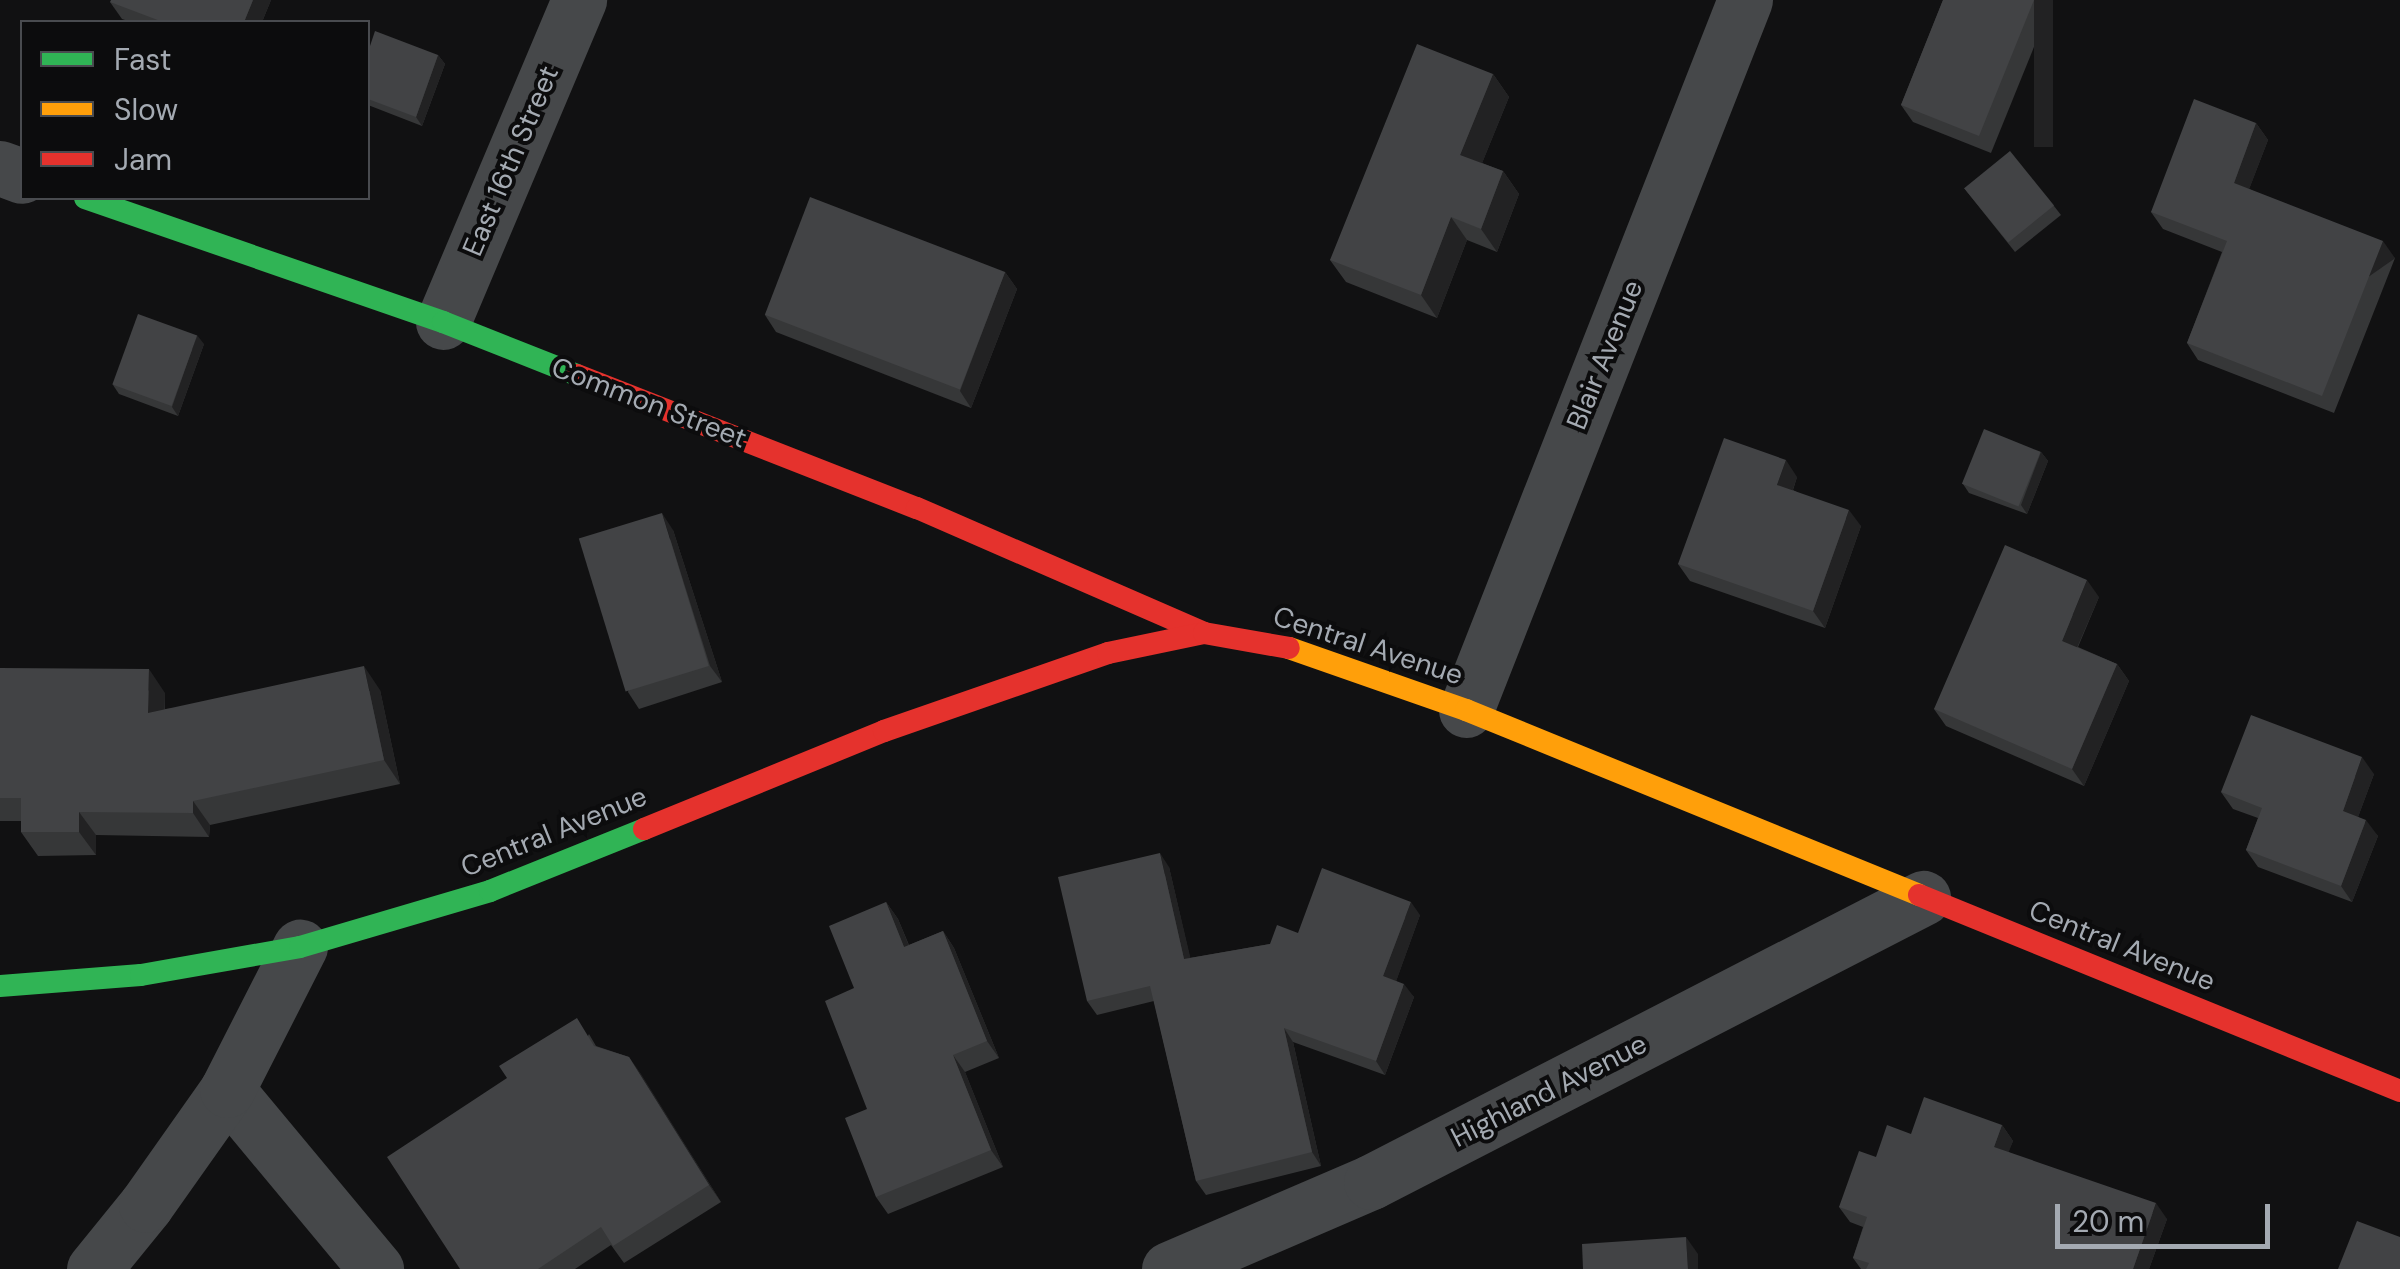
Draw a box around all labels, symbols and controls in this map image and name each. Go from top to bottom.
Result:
legend [20,20,370,200]
text: Fast [114,40,172,79]
street label: East 16th Street [456,61,566,261]
text: Slow [114,90,178,129]
text: Jam [114,140,172,179]
street label: Blair Avenue [1560,275,1650,435]
street label: Common Street [547,350,751,456]
street label: Central Avenue [1269,600,1467,692]
street label: Central Avenue [456,779,652,885]
street label: Central Avenue [2024,893,2220,999]
street label: Highland Avenue [1445,1027,1653,1155]
scale bar [2060,1184,2275,1246]
text: 20 m [2072,1202,2144,1241]

